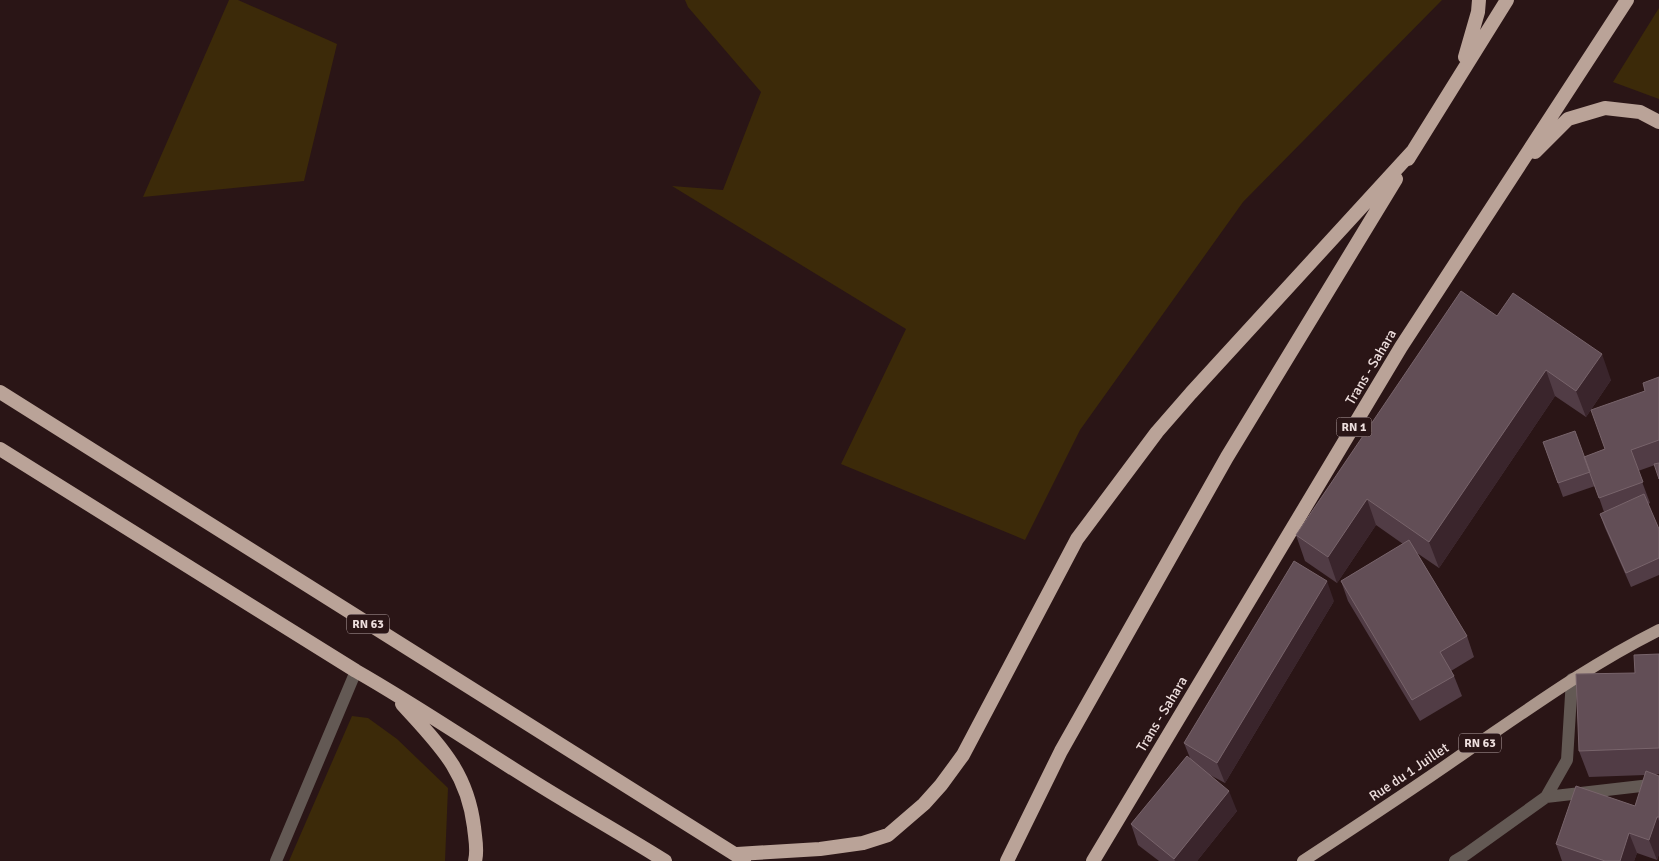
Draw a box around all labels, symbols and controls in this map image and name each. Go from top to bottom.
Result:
street label: Trans - Sahara [1342,326,1400,408]
road number: RN 1 [1336,418,1372,437]
road number: RN 63 [347,614,389,634]
street label: Trans - Sahara [1133,673,1191,755]
road number: RN 63 [1459,734,1501,752]
street label: Rue du 1 Juillet [1366,739,1452,805]

